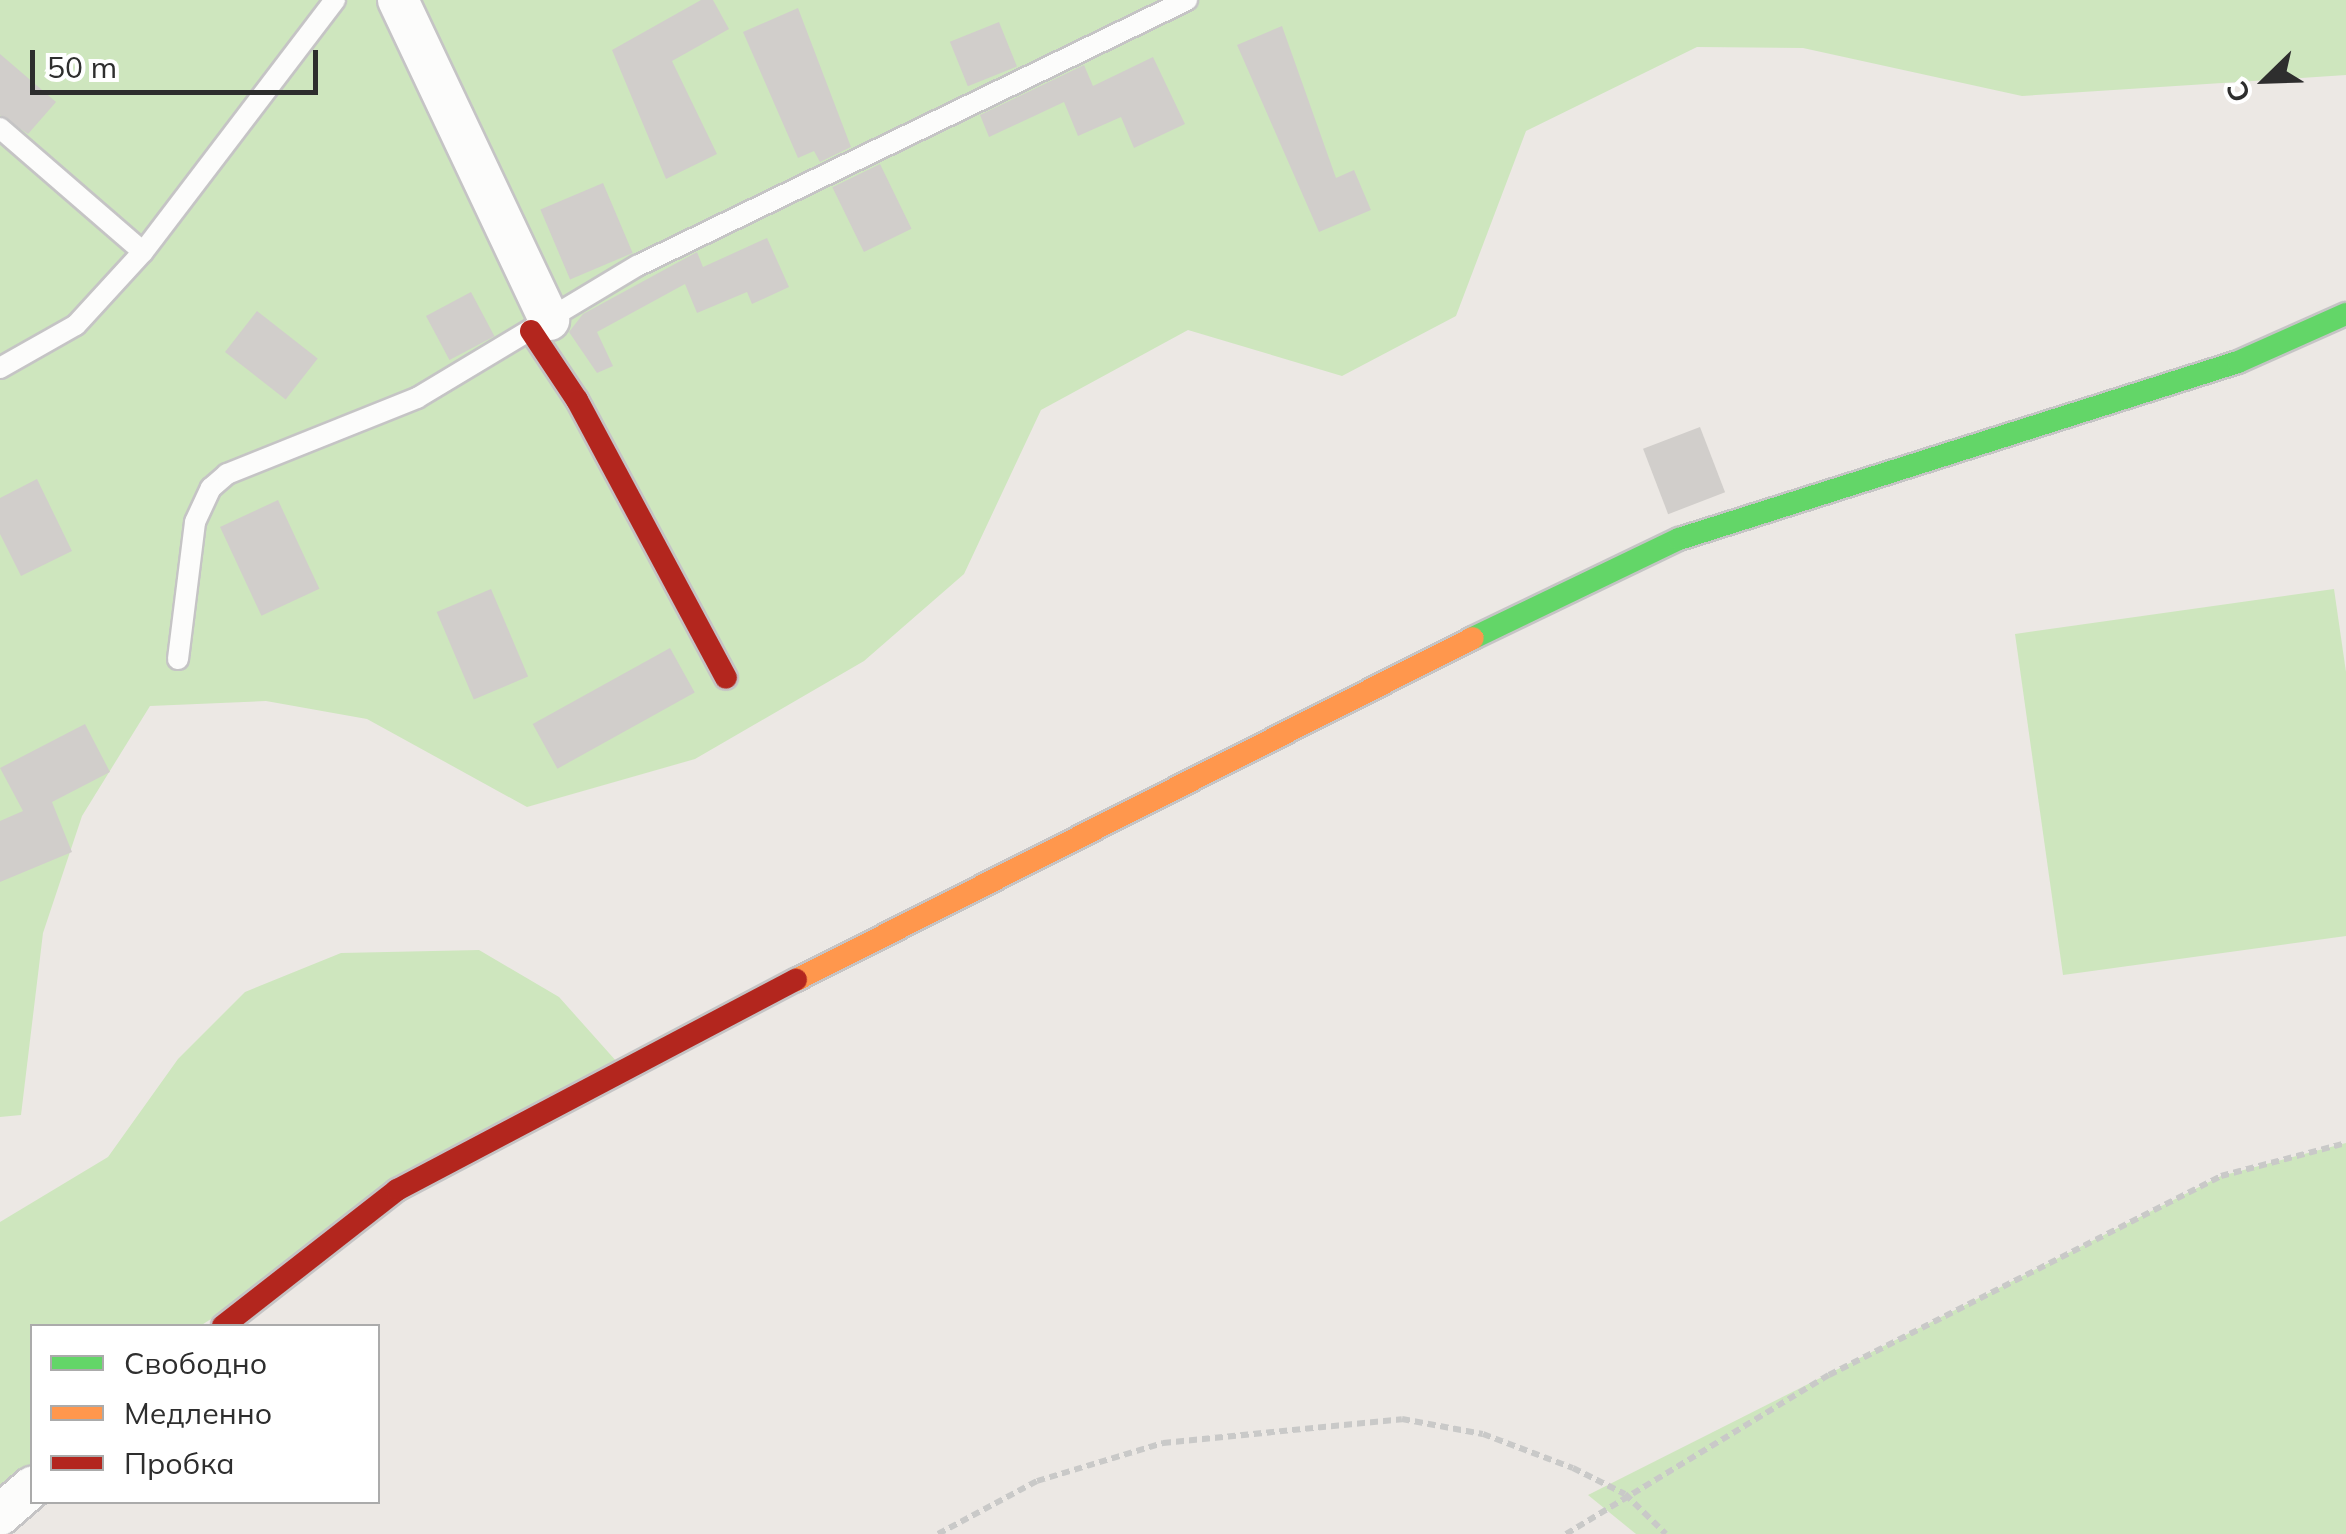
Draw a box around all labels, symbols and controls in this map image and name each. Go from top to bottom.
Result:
scale bar [35,30,322,92]
north arrow [2216,30,2316,130]
text: 50 m [47,48,117,86]
text: С [2218,76,2258,108]
legend [30,1324,380,1504]
text: Свободно [124,1344,267,1382]
text: Медленно [124,1394,272,1432]
text: Пробка [124,1444,235,1482]

